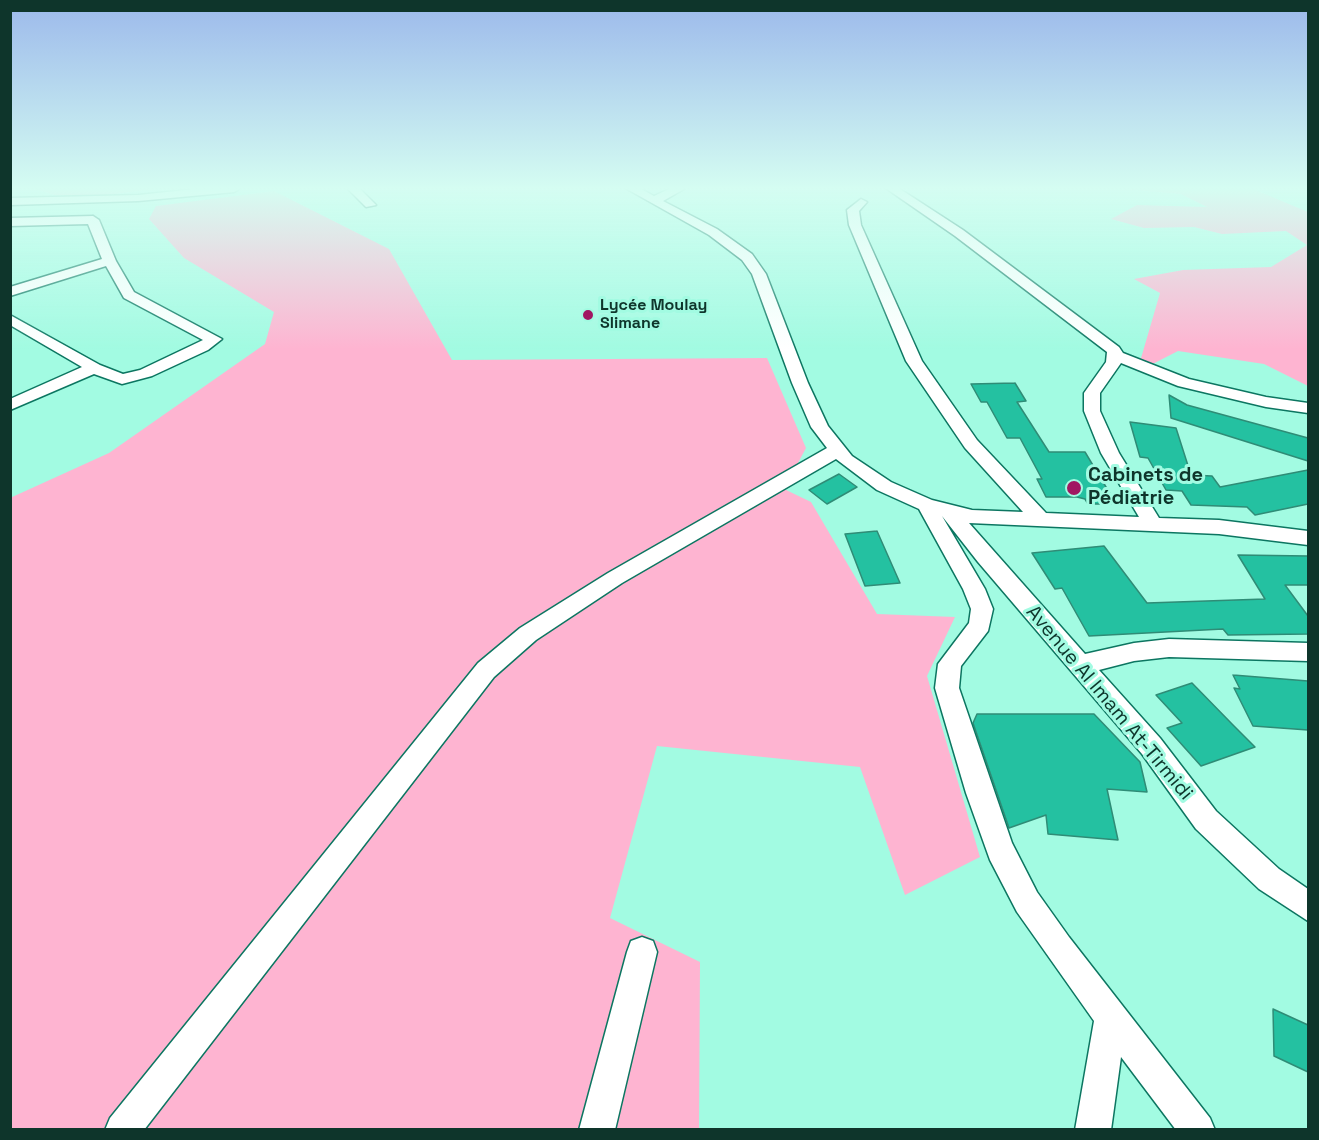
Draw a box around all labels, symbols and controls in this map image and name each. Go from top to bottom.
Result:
place label: Lycée Moulay Slimane [600,296,707,334]
marker: Lycée Moulay Slimane [581,308,595,322]
place label: Cabinets de Pédiatrie [1088,464,1203,511]
marker: Cabinets de Pédiatrie [1065,479,1083,497]
street label: Avenue Al Imam At-Tirmidi [1021,601,1197,805]

